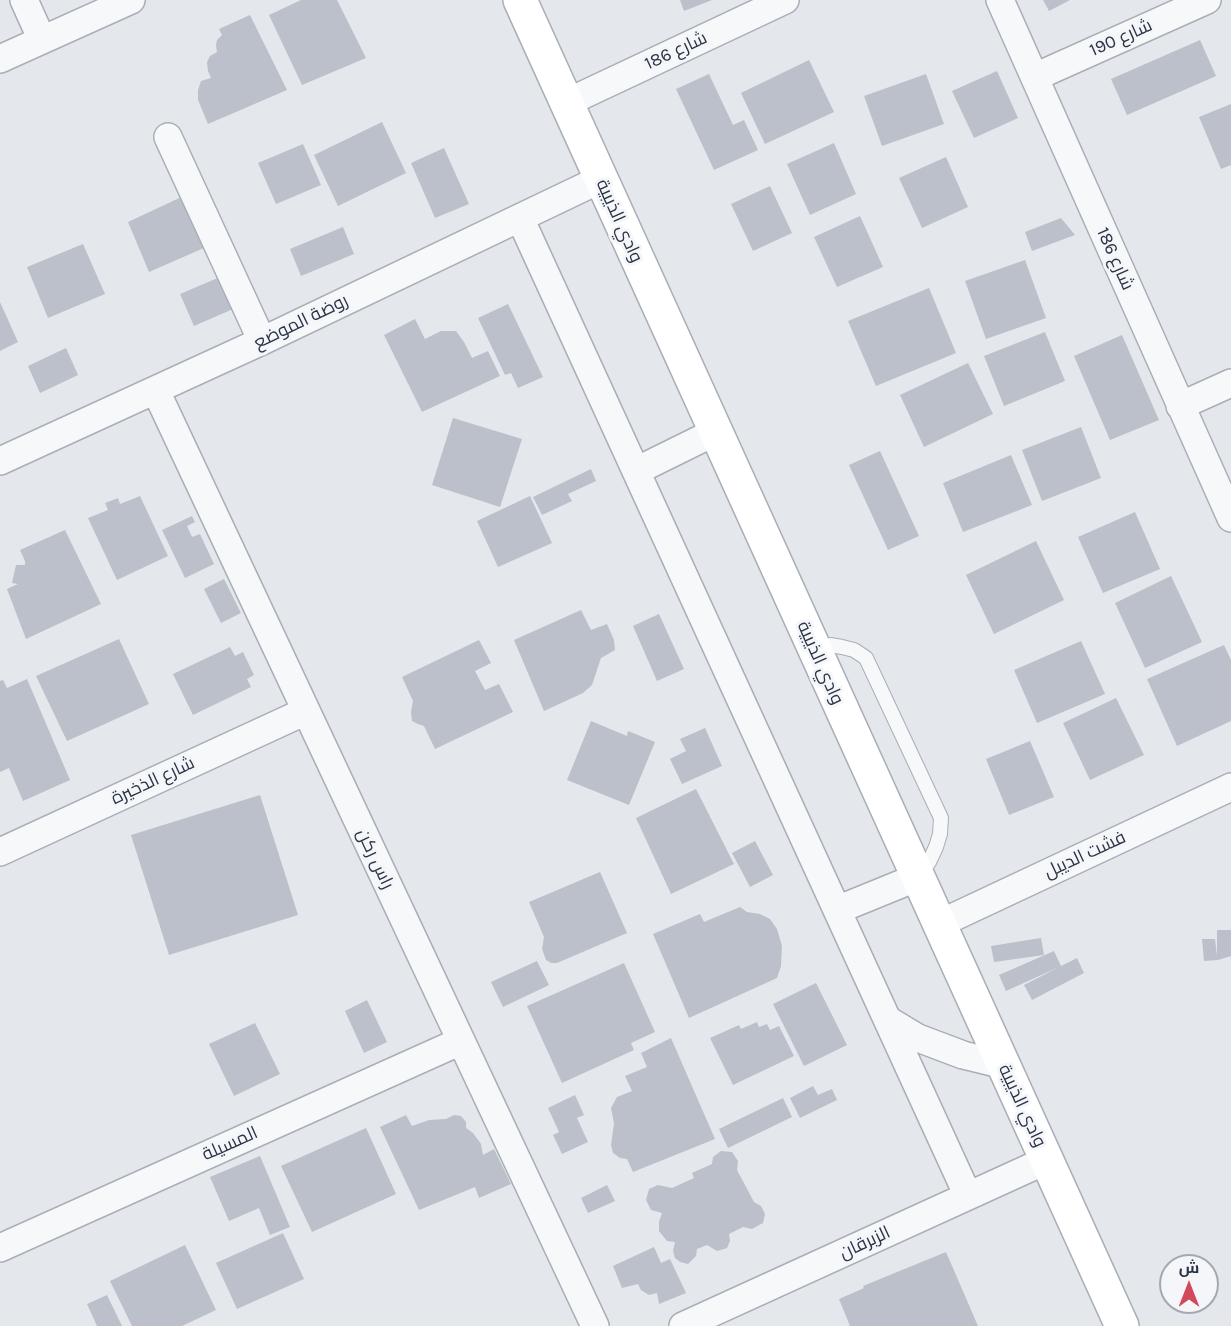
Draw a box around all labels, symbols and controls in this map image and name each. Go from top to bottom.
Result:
street label: شارع 190 [1086,15,1156,61]
street label: شارع 186 [641,27,711,75]
street label: وادي الذيبية [591,176,647,266]
street label: شارع 186 [1092,224,1138,294]
street label: روضة الموضع [250,290,352,354]
street label: وادي الذيبية [792,618,848,708]
street label: شارع الذخيرة [108,752,198,810]
street label: راس ركن [352,825,398,893]
street label: فشت الديبل [1041,827,1129,883]
street label: وادي الذيبية [993,1061,1051,1151]
street label: المسيلة [199,1122,261,1166]
street label: الزبرقان [836,1222,894,1264]
north arrow [1159,1254,1219,1314]
text: ش [1179,1258,1199,1277]

